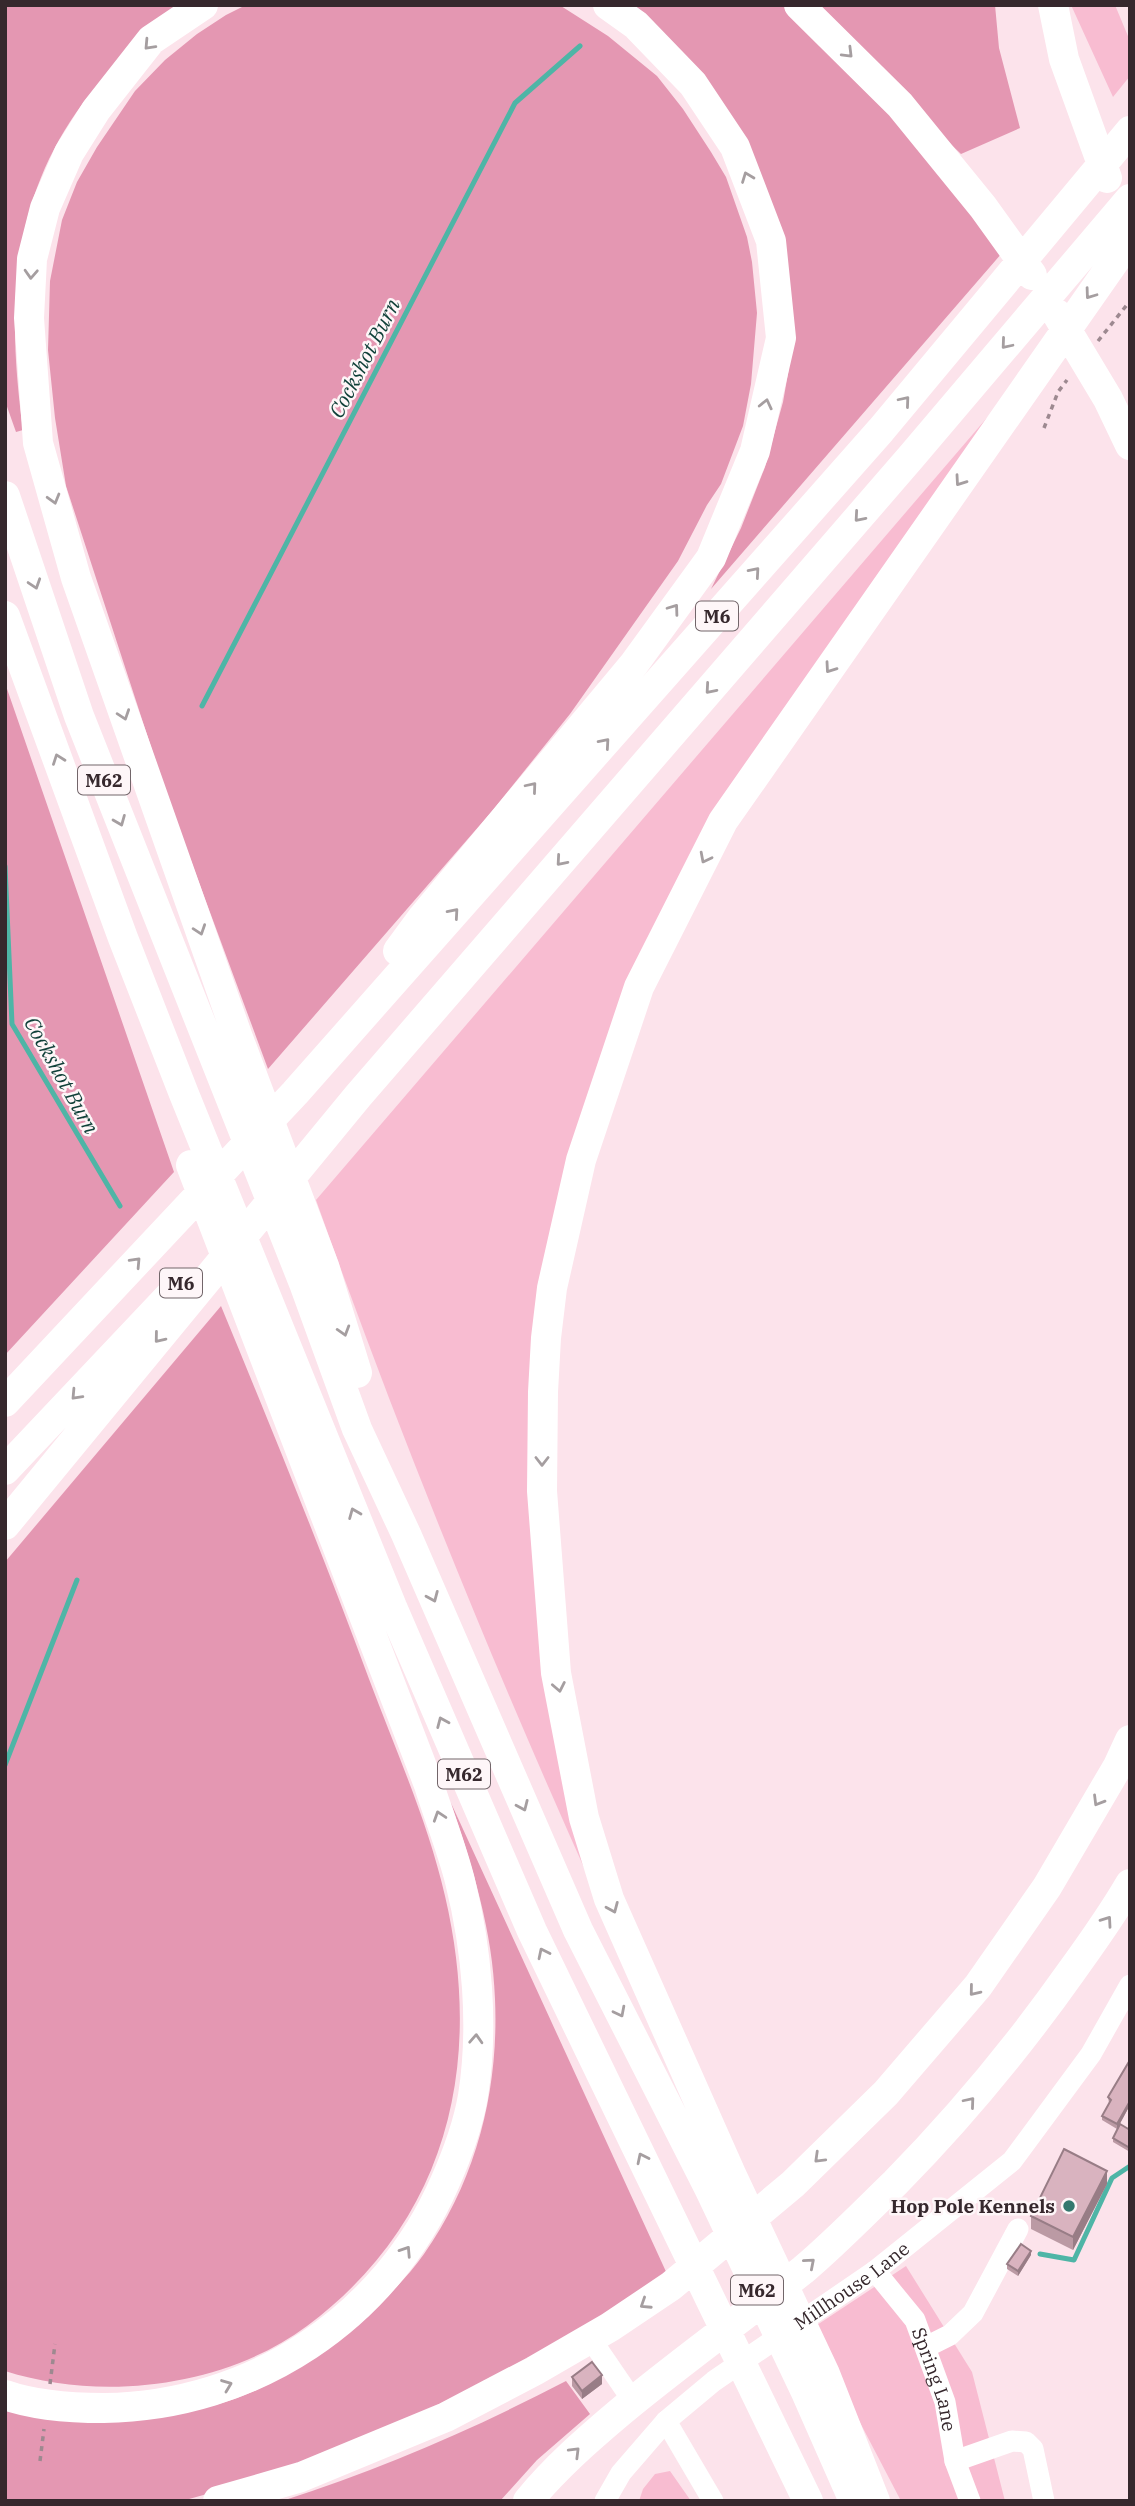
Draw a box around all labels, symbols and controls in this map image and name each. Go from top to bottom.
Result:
one-way arrow [144,37,157,50]
one-way arrow [839,45,852,58]
one-way arrow [741,171,755,183]
one-way arrow [24,269,39,280]
one-way arrow [1086,286,1098,299]
water label: Cockshot Burn [322,294,406,422]
one-way arrow [1002,337,1015,349]
one-way arrow [897,396,909,409]
one-way arrow [757,398,772,410]
one-way arrow [956,473,968,486]
one-way arrow [45,493,60,505]
one-way arrow [855,509,867,522]
one-way arrow [747,567,760,580]
one-way arrow [26,577,41,589]
road number: M6 [696,602,738,630]
one-way arrow [665,604,678,617]
one-way arrow [826,660,838,673]
one-way arrow [706,681,718,694]
one-way arrow [116,709,130,721]
one-way arrow [597,738,609,751]
one-way arrow [52,753,66,765]
road number: M62 [78,766,130,794]
one-way arrow [523,782,536,794]
one-way arrow [112,814,126,826]
one-way arrow [699,850,713,863]
one-way arrow [557,853,569,866]
one-way arrow [446,908,458,921]
one-way arrow [192,923,206,936]
water label: Cockshot Burn [18,1011,106,1139]
one-way arrow [127,1258,140,1271]
road number: M6 [160,1268,202,1298]
one-way arrow [336,1325,350,1337]
one-way arrow [155,1329,167,1342]
one-way arrow [71,1387,84,1400]
one-way arrow [534,1456,550,1466]
one-way arrow [348,1507,362,1519]
one-way arrow [425,1590,439,1602]
one-way arrow [551,1681,566,1693]
one-way arrow [436,1717,450,1730]
road number: M62 [438,1759,490,1788]
one-way arrow [1093,1793,1106,1806]
one-way arrow [515,1799,529,1811]
one-way arrow [432,1811,447,1823]
one-way arrow [605,1901,619,1913]
one-way arrow [1099,1916,1111,1929]
one-way arrow [537,1948,551,1960]
one-way arrow [969,1983,982,1996]
one-way arrow [611,2005,625,2017]
one-way arrow [469,2033,484,2044]
one-way arrow [962,2098,974,2111]
one-way arrow [815,2149,828,2162]
one-way arrow [637,2153,651,2165]
place label: Hop Pole Kennels [891,2194,1055,2218]
marker: Hop Pole Kennels [1061,2198,1077,2214]
street label: Millhouse Lane [789,2236,914,2335]
one-way arrow [398,2246,410,2259]
one-way arrow [801,2259,814,2271]
road number: M62 [731,2276,783,2304]
one-way arrow [640,2295,653,2308]
street label: Spring Lane [907,2324,962,2433]
one-way arrow [221,2380,233,2394]
one-way arrow [567,2447,580,2460]

